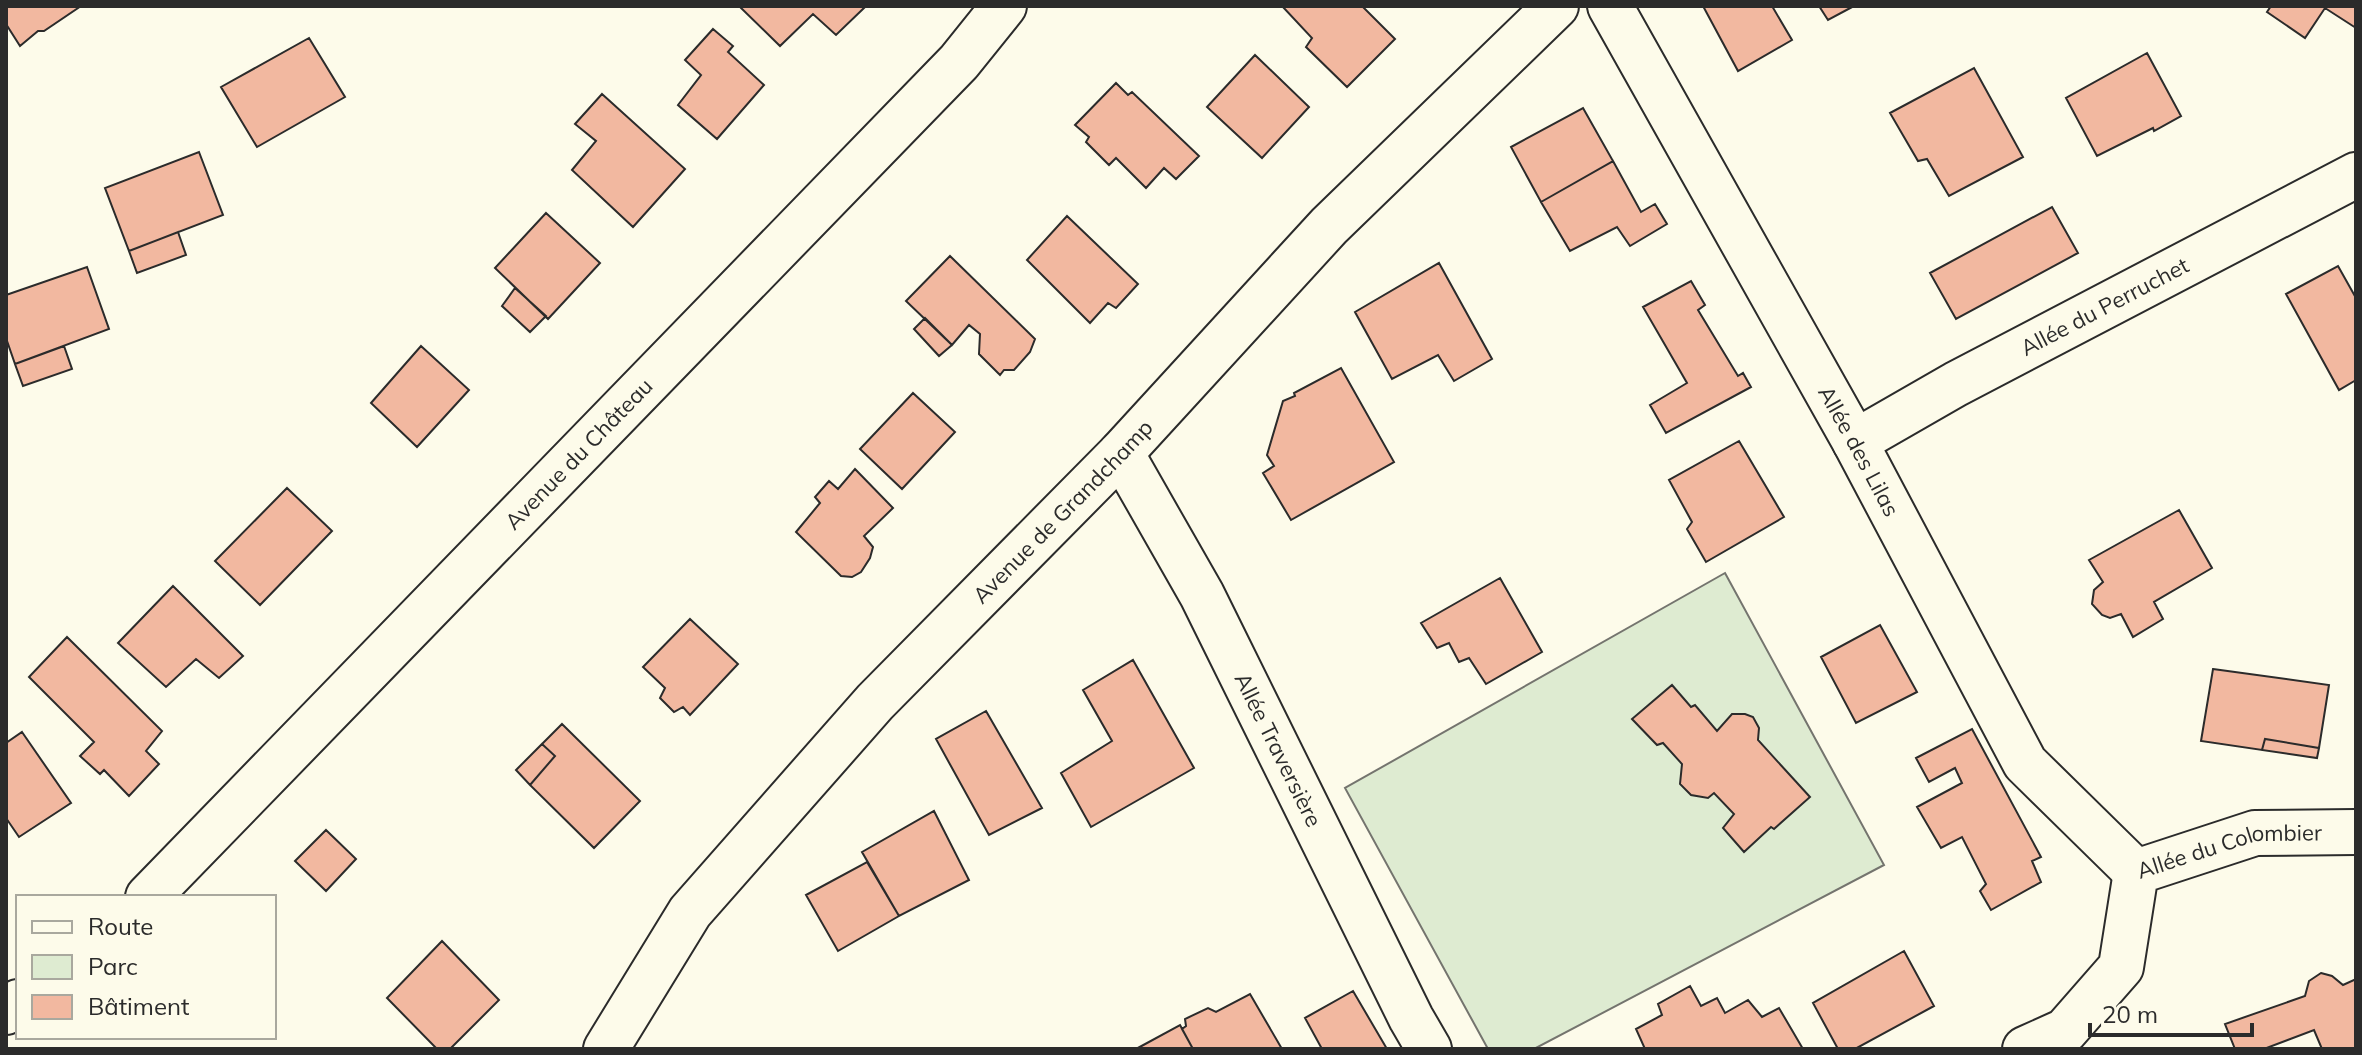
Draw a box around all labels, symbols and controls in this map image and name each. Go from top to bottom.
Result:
street label: Allée du Perruchet [2016,251,2194,362]
street label: Avenue du Château [499,372,659,535]
street label: Allée des Lilas [1812,381,1906,521]
street label: Avenue de Grandchamp [966,414,1159,609]
street label: Allée Traversière [1229,668,1328,831]
street label: Allée du Colombier [2133,818,2322,885]
legend [16,895,276,1039]
text: Route [88,911,153,941]
text: Parc [88,951,138,981]
scale bar [2090,987,2252,1037]
text: Bâtiment [88,991,189,1021]
text: 20 m [2102,999,2158,1029]

